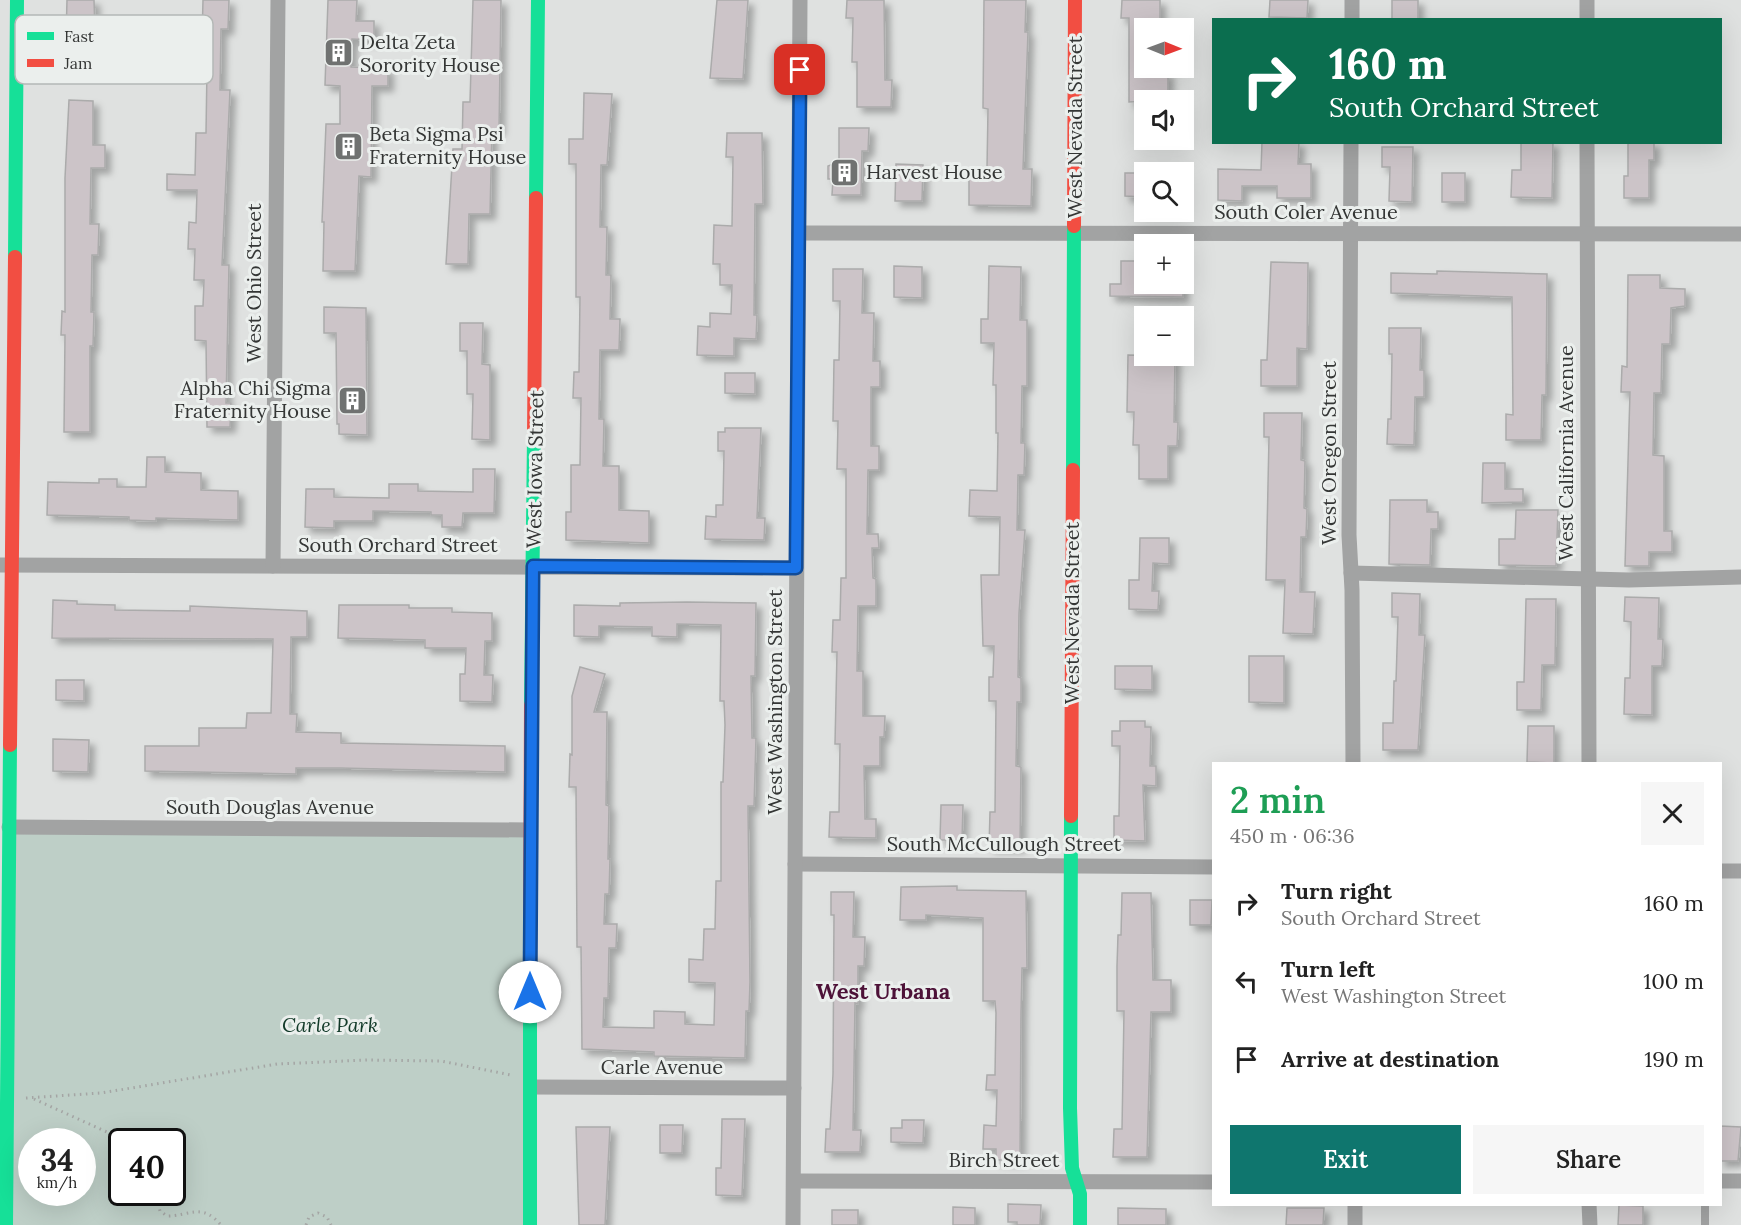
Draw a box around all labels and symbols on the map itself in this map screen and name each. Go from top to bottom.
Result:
legend [15,15,213,84]
north arrow [1134,18,1194,78]
text: Fast [64,26,95,46]
place label: Delta Zeta Sorority House [360,29,501,77]
street label: West Nevada Street [1062,36,1087,218]
building icon: Delta Zeta Sorority House [323,37,355,69]
pin [774,44,825,95]
text: Jam [63,53,92,73]
place label: Beta Sigma Psi Fraternity House [369,121,526,169]
building icon: Beta Sigma Psi Fraternity House [332,130,364,162]
building icon: Harvest House [829,156,861,188]
place label: Harvest House [866,159,1003,184]
street label: South Coler Avenue [1214,199,1398,224]
street label: West Ohio Street [241,203,266,363]
street label: West California Avenue [1553,345,1578,561]
street label: West Oregon Street [1316,361,1341,545]
place label: Alpha Chi Sigma Fraternity House [174,375,331,423]
building icon: Alpha Chi Sigma Fraternity House [336,384,368,416]
street label: West Iowa Street [521,389,548,548]
street label: West Nevada Street [1059,522,1084,704]
street label: South Orchard Street [298,532,498,557]
street label: West Washington Street [762,589,787,815]
street label: South Douglas Avenue [166,794,374,819]
street label: South McCullough Street [887,831,1122,856]
position arrow [498,960,562,1024]
district label: West Urbana [816,977,951,1005]
park label: Carle Park [282,1012,378,1037]
street label: Carle Avenue [601,1054,723,1079]
speed limit sign: 40 [108,1128,186,1206]
street label: Birch Street [949,1147,1060,1172]

